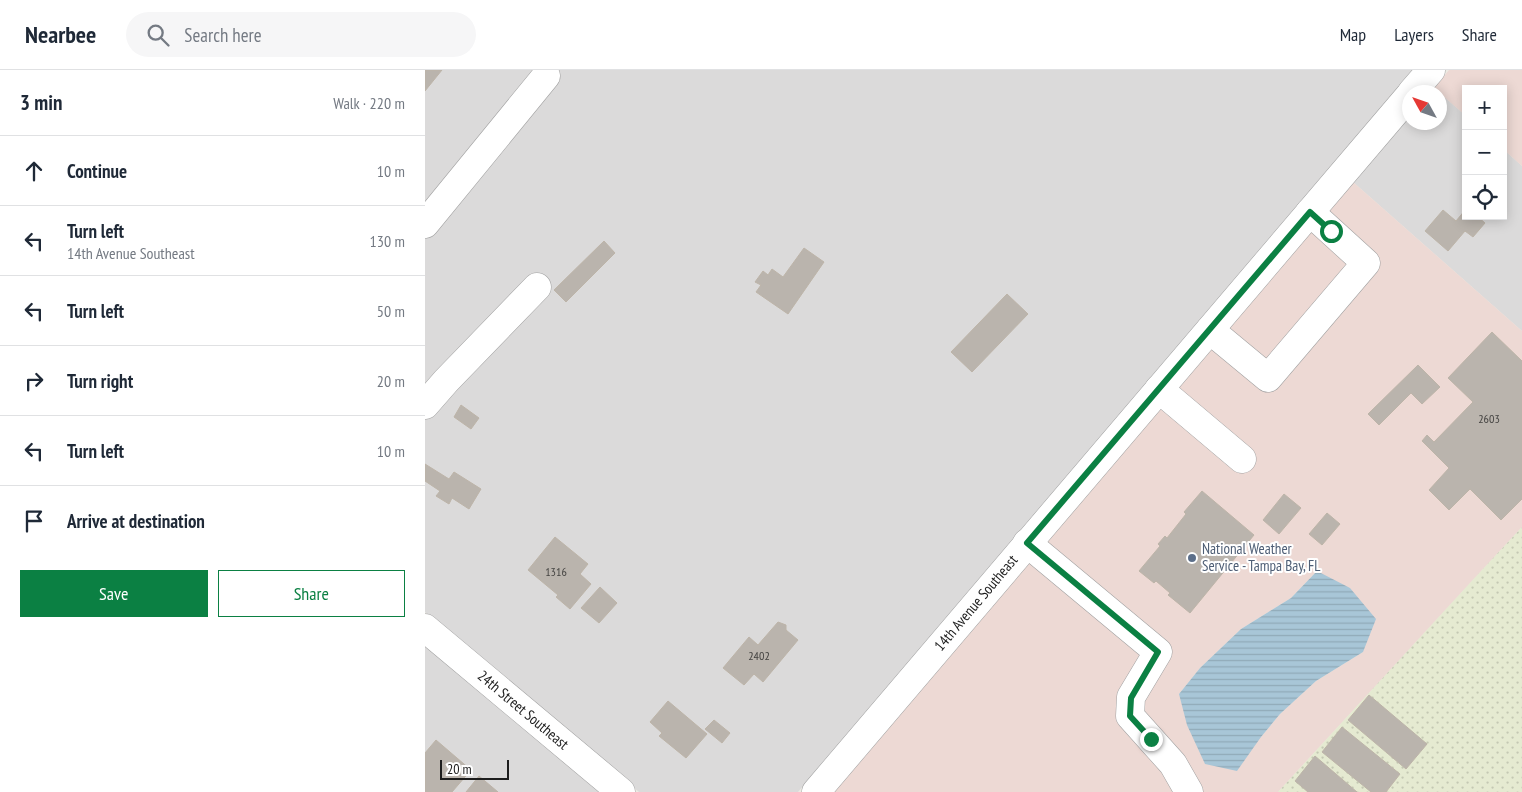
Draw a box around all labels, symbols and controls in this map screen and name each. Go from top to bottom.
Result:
search box [126,12,476,57]
text: Nearbee [25,19,96,50]
icon: search [144,21,172,49]
text: Search here [184,23,262,47]
text: Map [1340,23,1366,46]
text: Layers [1394,23,1434,46]
text: Share [1462,23,1497,46]
north arrow [1402,85,1447,130]
map controls [1462,85,1507,220]
button: + [1462,85,1507,130]
text: 3 min [20,89,62,116]
text: Walk · 220 m [333,93,405,113]
button: − [1462,130,1507,175]
icon: ahead [20,157,48,185]
text: Continue [67,159,127,183]
text: 10 m [377,161,405,181]
button: locate [1462,175,1507,220]
text: Turn left [67,219,124,243]
route start [1320,220,1343,243]
icon: left [20,227,48,255]
text: 130 m [370,231,405,251]
text: 14th Avenue Southeast [67,243,195,263]
icon: left [20,297,48,325]
text: Turn left [67,299,124,323]
text: 50 m [377,301,405,321]
icon: right [20,367,48,395]
text: Turn right [67,369,133,393]
text: 20 m [377,371,405,391]
house number: 2603 [1478,411,1500,426]
icon: left [20,437,48,465]
text: Turn left [67,439,124,463]
text: 10 m [377,441,405,461]
icon: arrive [20,507,48,535]
text: Arrive at destination [67,509,205,533]
place label: National Weather Service - Tampa Bay, FL [1202,539,1321,575]
street label: 14th Avenue Southeast [930,551,1021,655]
marker: National Weather Service - Tampa Bay, FL [1186,552,1198,564]
house number: 1316 [545,564,567,579]
button: Save [20,570,208,617]
button: Share [218,570,405,617]
house number: 2402 [748,648,770,663]
street label: 24th Street Southeast [474,666,573,753]
route end [1140,728,1163,751]
scale bar [440,757,509,780]
text: 20 m [447,760,472,778]

